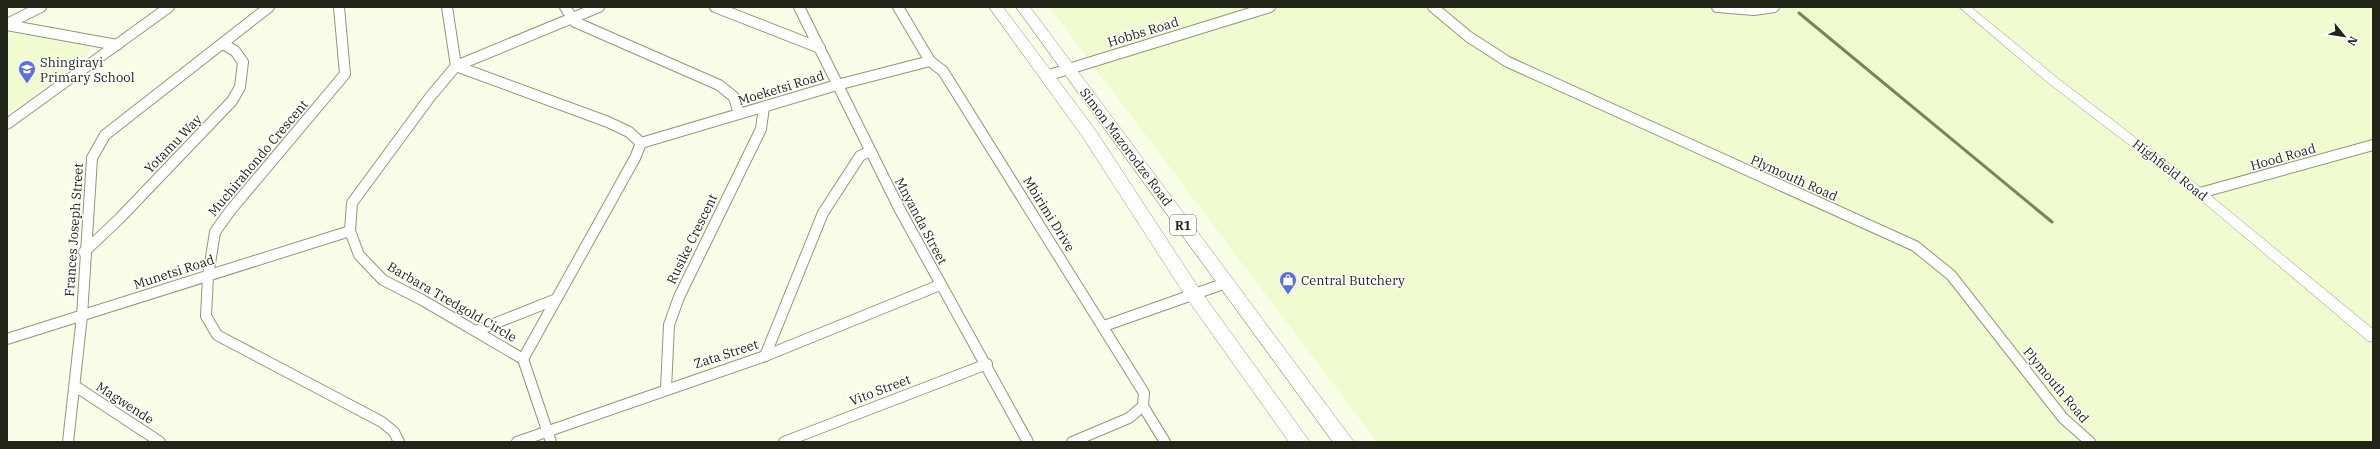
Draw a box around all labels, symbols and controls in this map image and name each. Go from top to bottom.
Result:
street label: Hobbs Road [1105,13,1181,51]
north arrow [2324,16,2364,56]
text: N [2344,34,2361,49]
place label: Shingirayi Primary School [40,54,135,86]
school or university icon: Shingirayi Primary School [17,59,37,84]
street label: Moeketsi Road [736,67,826,109]
street label: Simon Mazorodze Road [1076,85,1176,210]
street label: Muchirahondo Crescent [204,96,312,220]
street label: Yotamu Way [141,111,205,177]
street label: Highfield Road [2129,135,2211,205]
street label: Hood Road [2248,140,2318,174]
street label: Plymouth Road [1748,151,1840,205]
street label: Frances Joseph Street [61,162,87,297]
street label: Mbirimi Drive [1019,173,1079,255]
street label: Mnyanda Street [891,175,951,268]
street label: Rusike Crescent [663,191,721,287]
road number: R1 [1170,215,1196,235]
street label: Munetsi Road [132,251,217,293]
street label: Barbara Tredgold Circle [384,258,520,346]
shop icon: Central Butchery [1278,270,1298,295]
place label: Central Butchery [1301,272,1405,289]
street label: Zata Street [692,336,761,372]
street label: Plymouth Road [2019,344,2093,426]
street label: Vito Street [847,370,913,409]
street label: Magwende [93,378,157,428]

